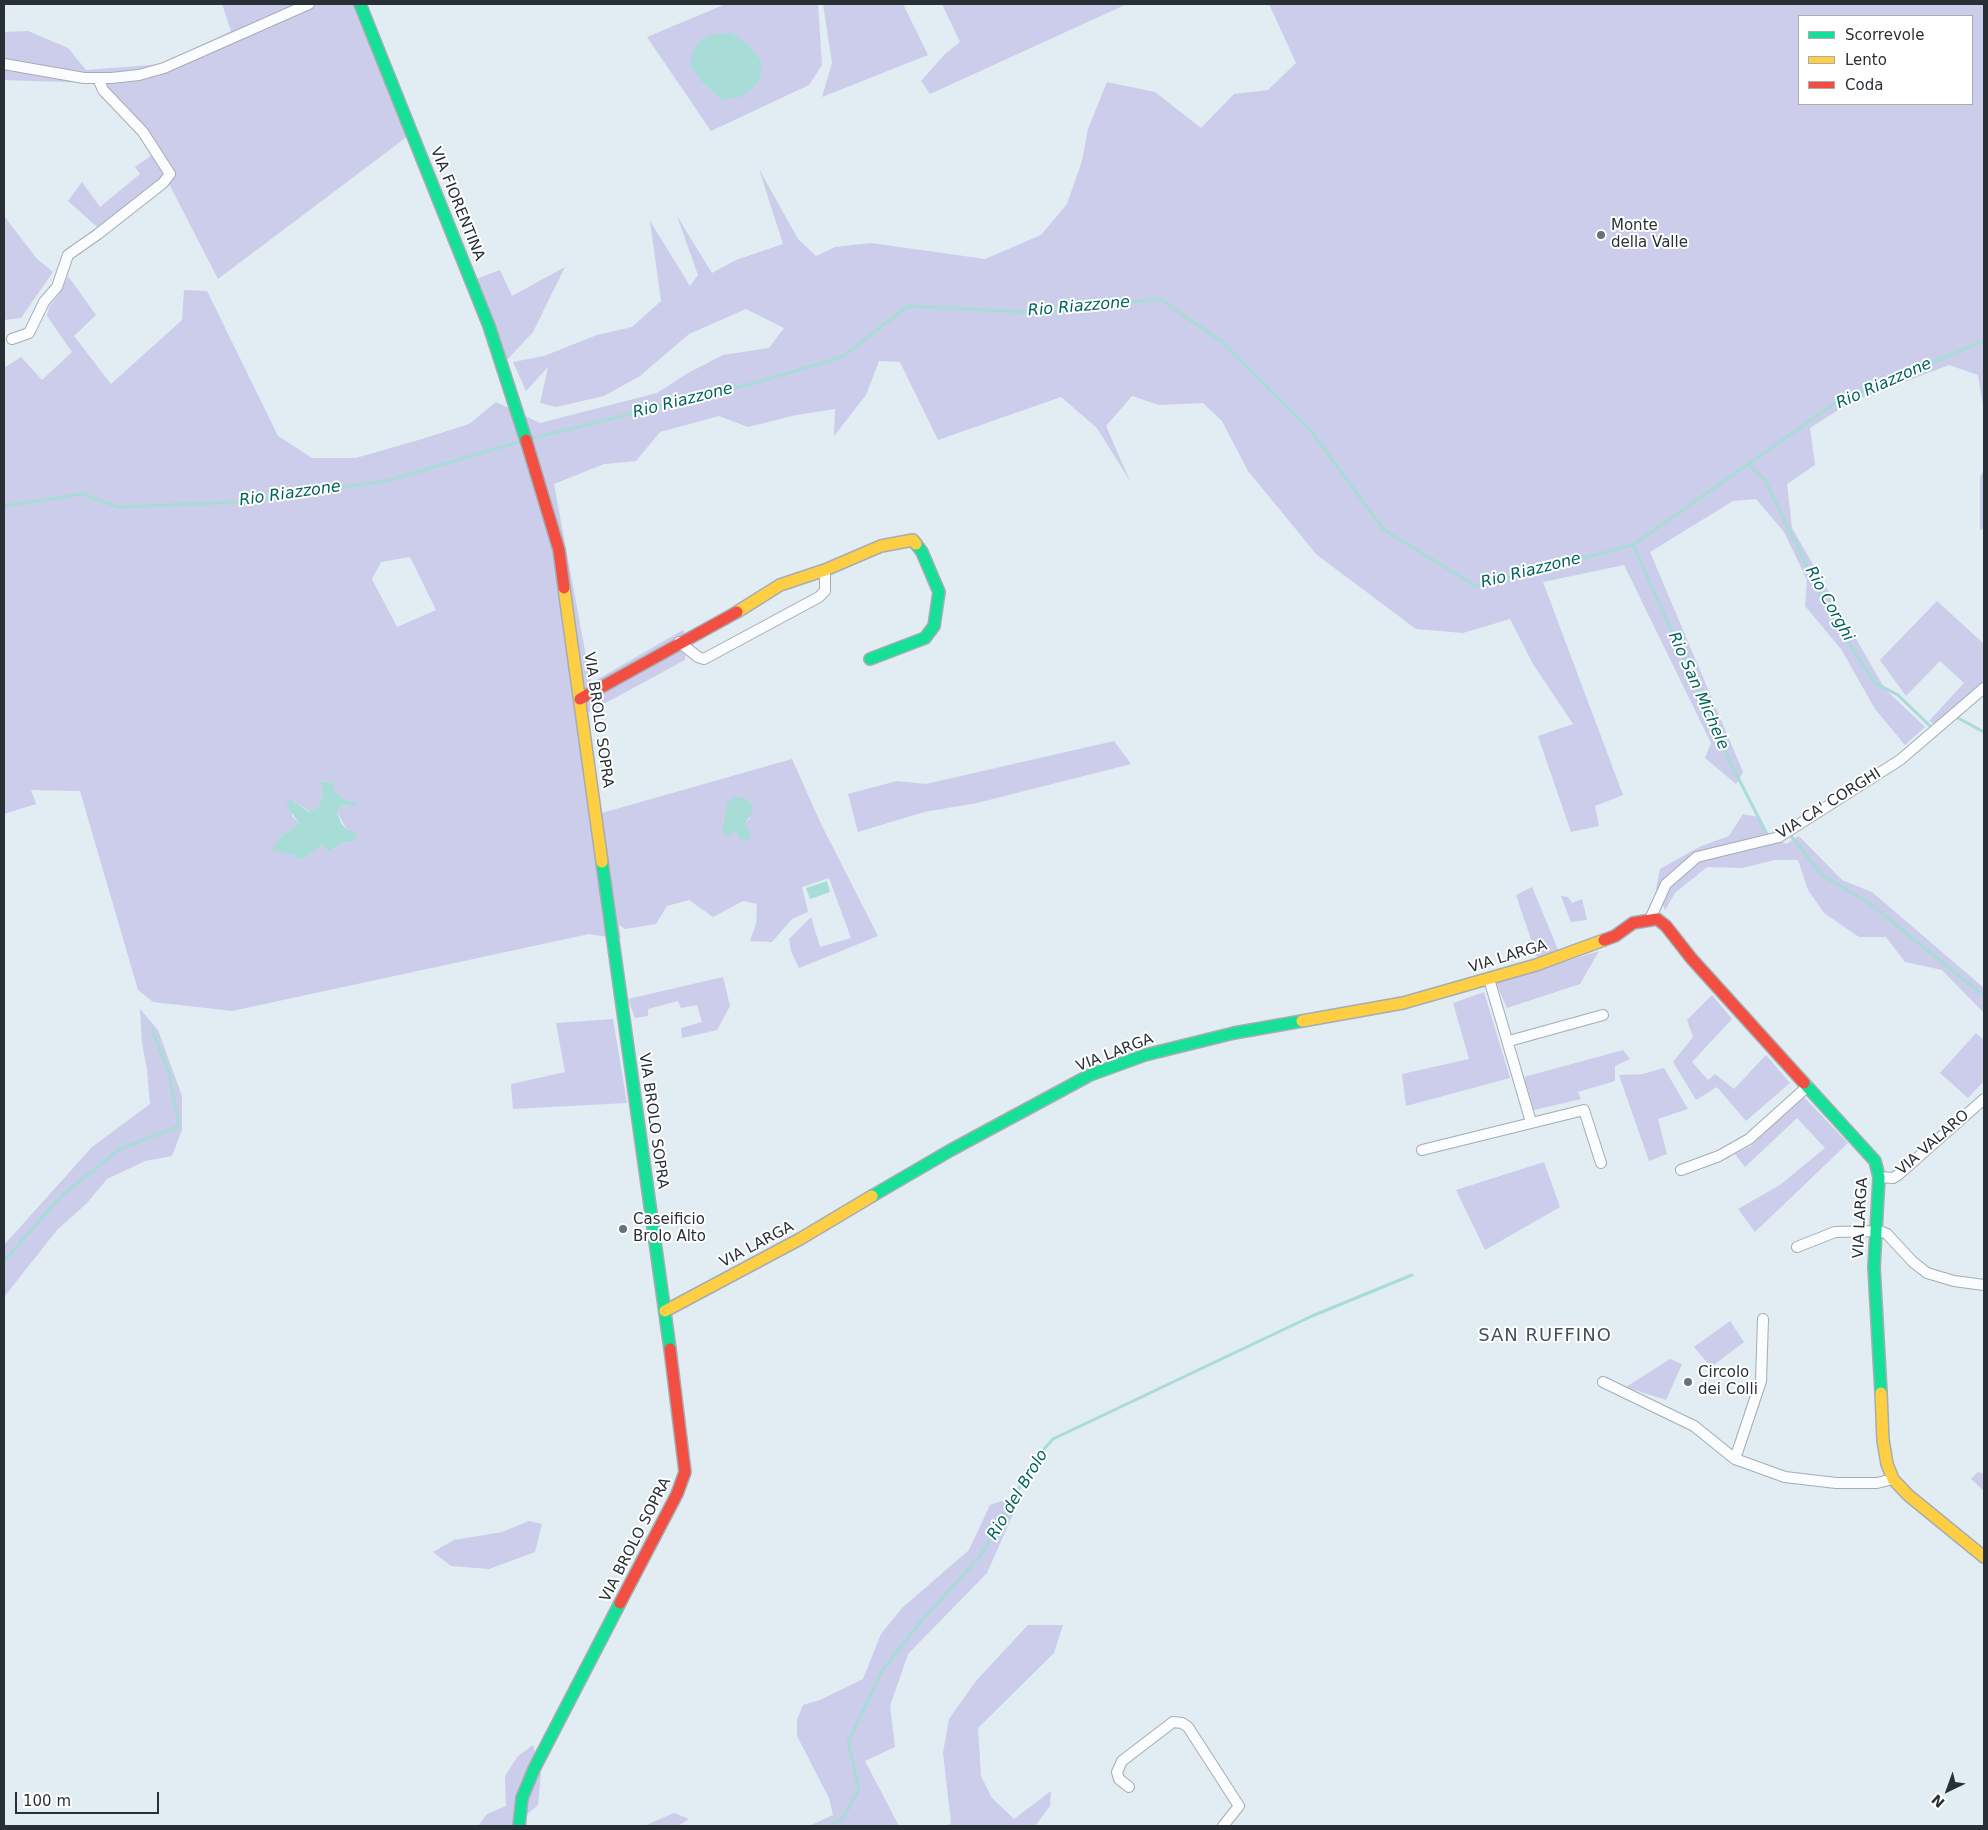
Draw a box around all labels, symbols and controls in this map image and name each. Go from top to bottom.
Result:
legend [1798,15,1973,105]
text: Scorrevole [1845,26,1924,44]
text: Lento [1845,51,1887,69]
text: Coda [1845,76,1883,94]
street label: VIA FIORENTINA [426,145,488,263]
place label: Monte della Valle [1611,217,1688,252]
marker: Monte della Valle [1595,229,1607,241]
water label: Rio Riazzone [1027,293,1131,321]
water label: Rio Riazzone [1833,354,1935,414]
water label: Rio Riazzone [631,379,735,423]
water label: Rio Riazzone [238,477,342,511]
water label: Rio Riazzone [1479,549,1583,593]
water label: Rio Corghi [1801,563,1857,645]
water label: Rio San Michele [1663,629,1733,753]
street label: VIA BROLO SOPRA [580,651,616,789]
street label: VIA CA' CORGHI [1774,765,1884,843]
street label: VIA LARGA [1467,937,1549,977]
street label: VIA LARGA [1074,1030,1156,1076]
street label: VIA BROLO SOPRA [635,1052,671,1190]
street label: VIA VALARO [1893,1107,1973,1179]
street label: VIA LARGA [1850,1177,1872,1259]
place label: Caseificio Brolo Alto [633,1211,706,1246]
street label: VIA LARGA [717,1218,797,1272]
marker: Caseificio Brolo Alto [617,1223,629,1235]
district label: SAN RUFFINO [1477,1325,1613,1347]
place label: Circolo dei Colli [1698,1364,1758,1399]
marker: Circolo dei Colli [1682,1376,1694,1388]
water label: Rio del Brolo [984,1447,1052,1543]
street label: VIA BROLO SOPRA [597,1475,675,1605]
north arrow [1923,1765,1973,1815]
scale bar [18,1782,161,1814]
text: N [1928,1791,1948,1811]
text: 100 m [23,1792,71,1810]

